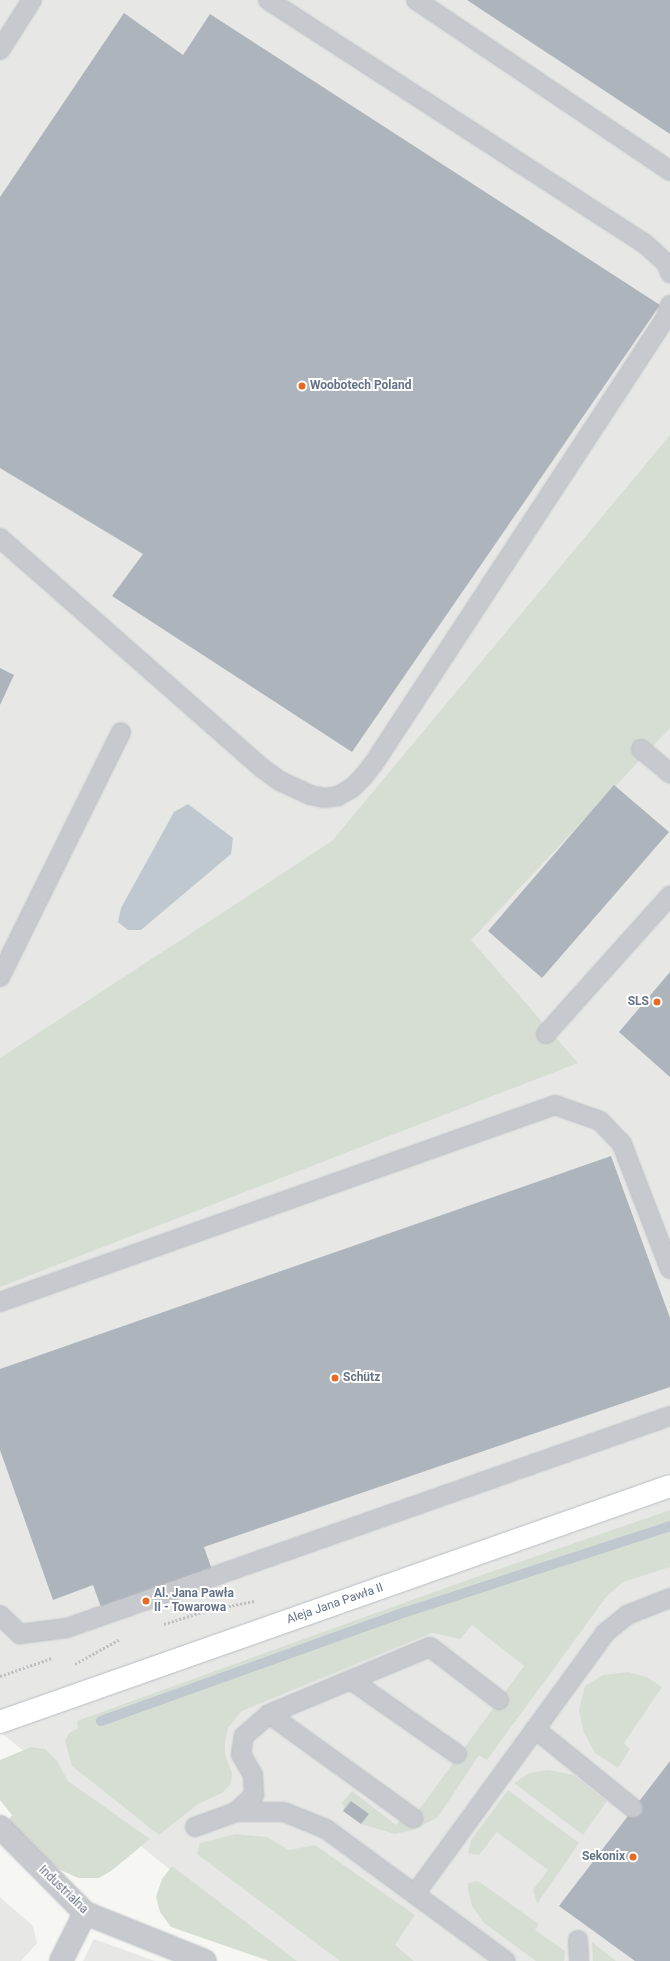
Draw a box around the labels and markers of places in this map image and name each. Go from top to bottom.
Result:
place label: Woobotech Poland [310,379,411,393]
marker: Woobotech Poland [297,381,307,391]
place label: SLS [628,995,649,1009]
marker: SLS [652,997,662,1007]
place label: Schütz [343,1371,380,1385]
marker: Schütz [330,1373,340,1383]
place label: Al. Jana Pawła II - Towarowa [154,1587,234,1615]
marker: Al. Jana Pawła II - Towarowa [141,1596,151,1606]
place label: Sekonix [582,1850,625,1864]
marker: Sekonix [628,1852,638,1862]

